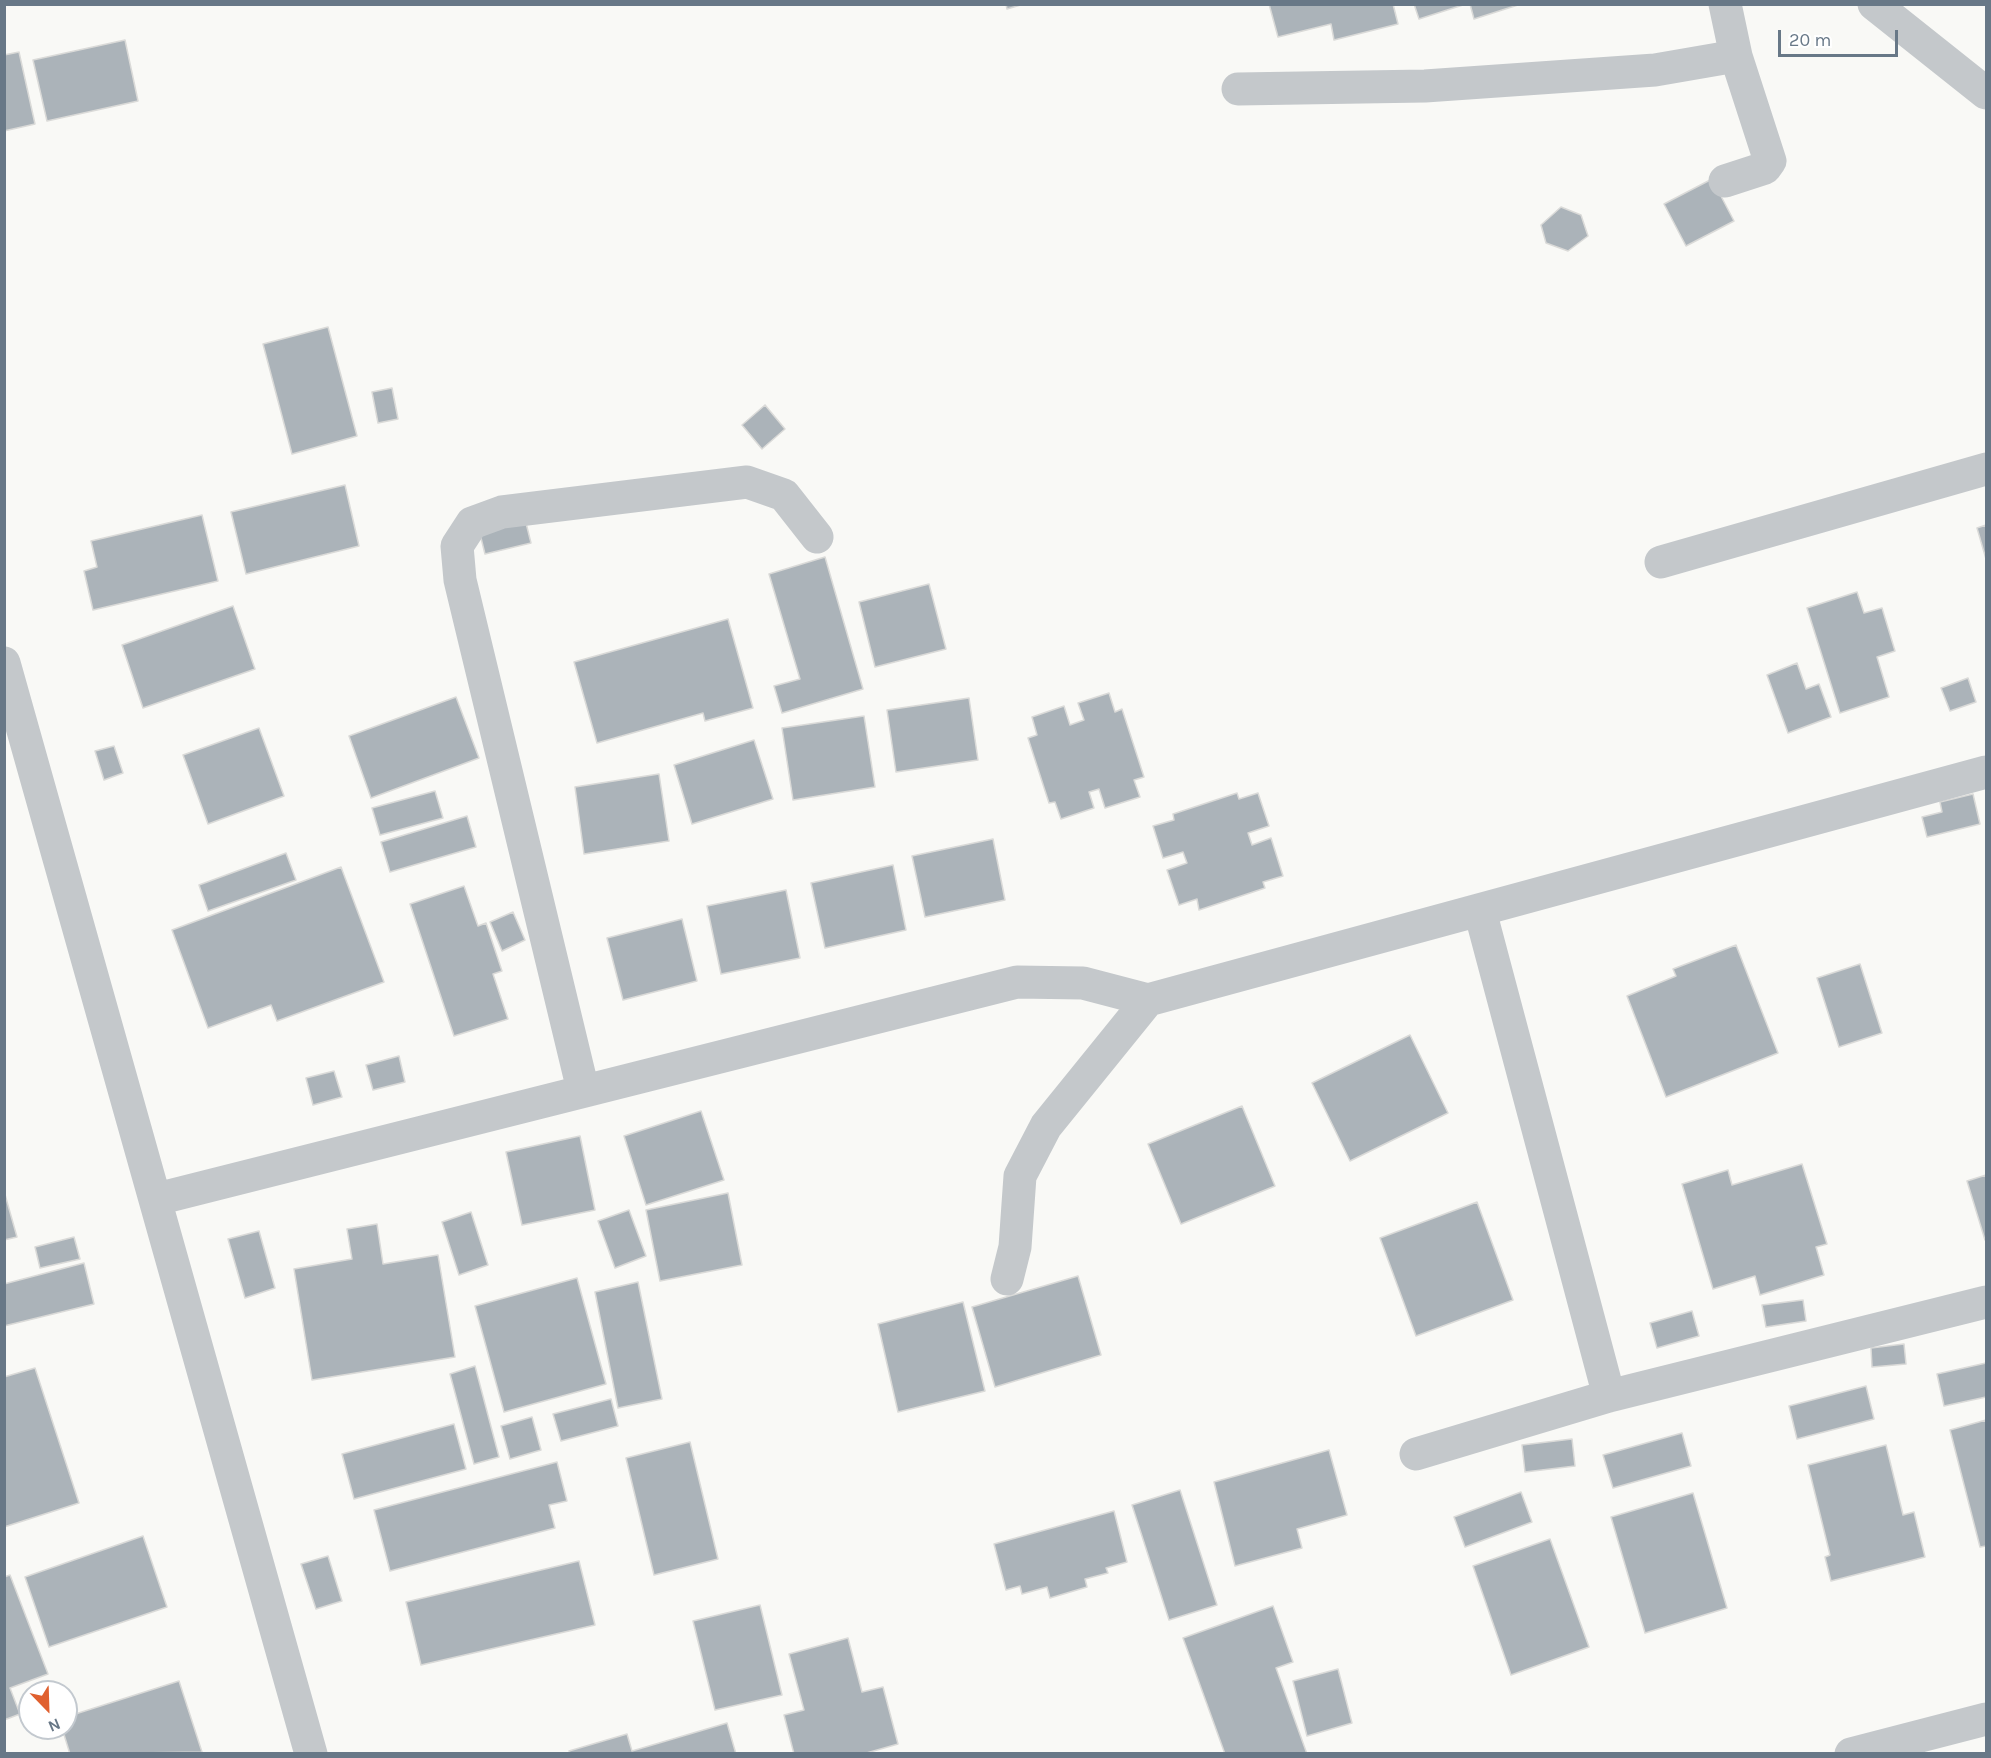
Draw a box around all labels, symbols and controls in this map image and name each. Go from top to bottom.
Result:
scale bar [1781,18,1901,56]
text: 20 m [1789,29,1831,51]
north arrow [18,1680,78,1740]
text: N [45,1714,63,1736]

